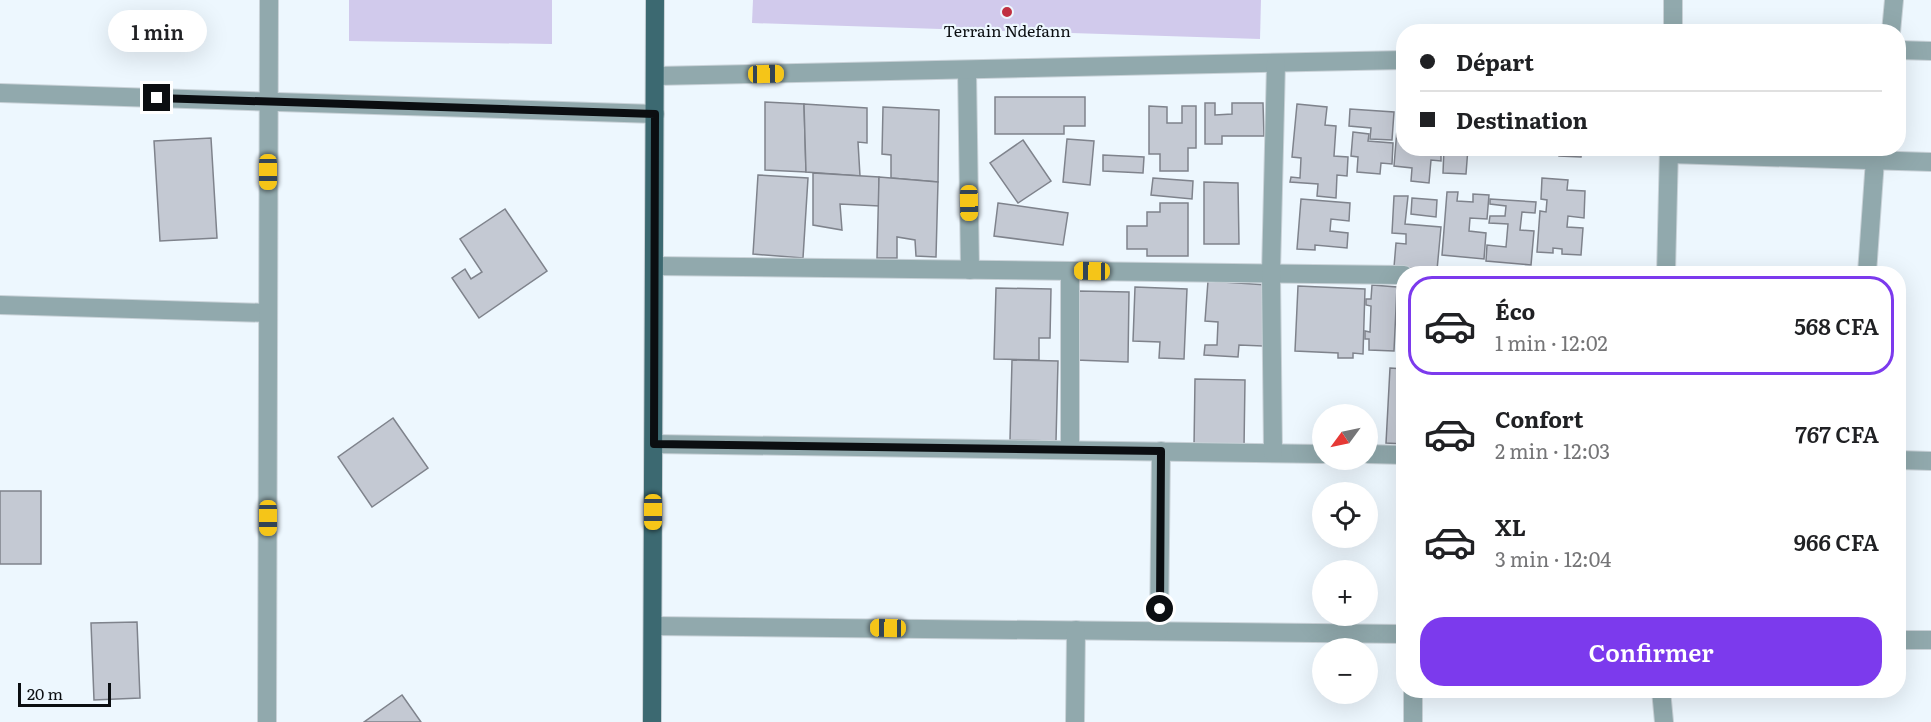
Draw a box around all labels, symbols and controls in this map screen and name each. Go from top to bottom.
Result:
marker: Terrain Ndefann [1000,5,1014,19]
callout: 1 min [108,11,207,53]
text: 1 min [131,16,184,46]
place label: Terrain Ndefann [943,18,1071,42]
text: Départ [1456,45,1534,78]
car [748,65,784,83]
route end [143,84,170,111]
text: Destination [1456,103,1588,136]
car [259,154,277,190]
car [960,185,978,221]
car [1074,262,1110,280]
text: Éco [1495,294,1535,327]
icon: car [1423,299,1477,353]
text: 568 CFA [1794,309,1879,342]
text: 1 min · 12:02 [1495,327,1608,357]
text: Confort [1495,402,1583,435]
north arrow [1312,404,1378,470]
map controls [1312,404,1378,704]
icon: car [1423,407,1477,461]
text: 767 CFA [1795,417,1879,450]
text: 2 min · 12:03 [1495,435,1610,465]
button: locate [1312,482,1378,548]
car [644,494,662,530]
car [259,500,277,536]
text: XL [1495,510,1526,543]
icon: car [1423,515,1477,569]
text: 966 CFA [1794,525,1879,558]
text: 3 min · 12:04 [1495,543,1611,573]
button: + [1312,560,1378,626]
route start [1146,595,1173,622]
button: Confirmer [1420,617,1882,686]
car [870,619,906,637]
button: − [1312,638,1378,704]
scale bar [18,680,111,708]
text: 20 m [27,681,63,705]

